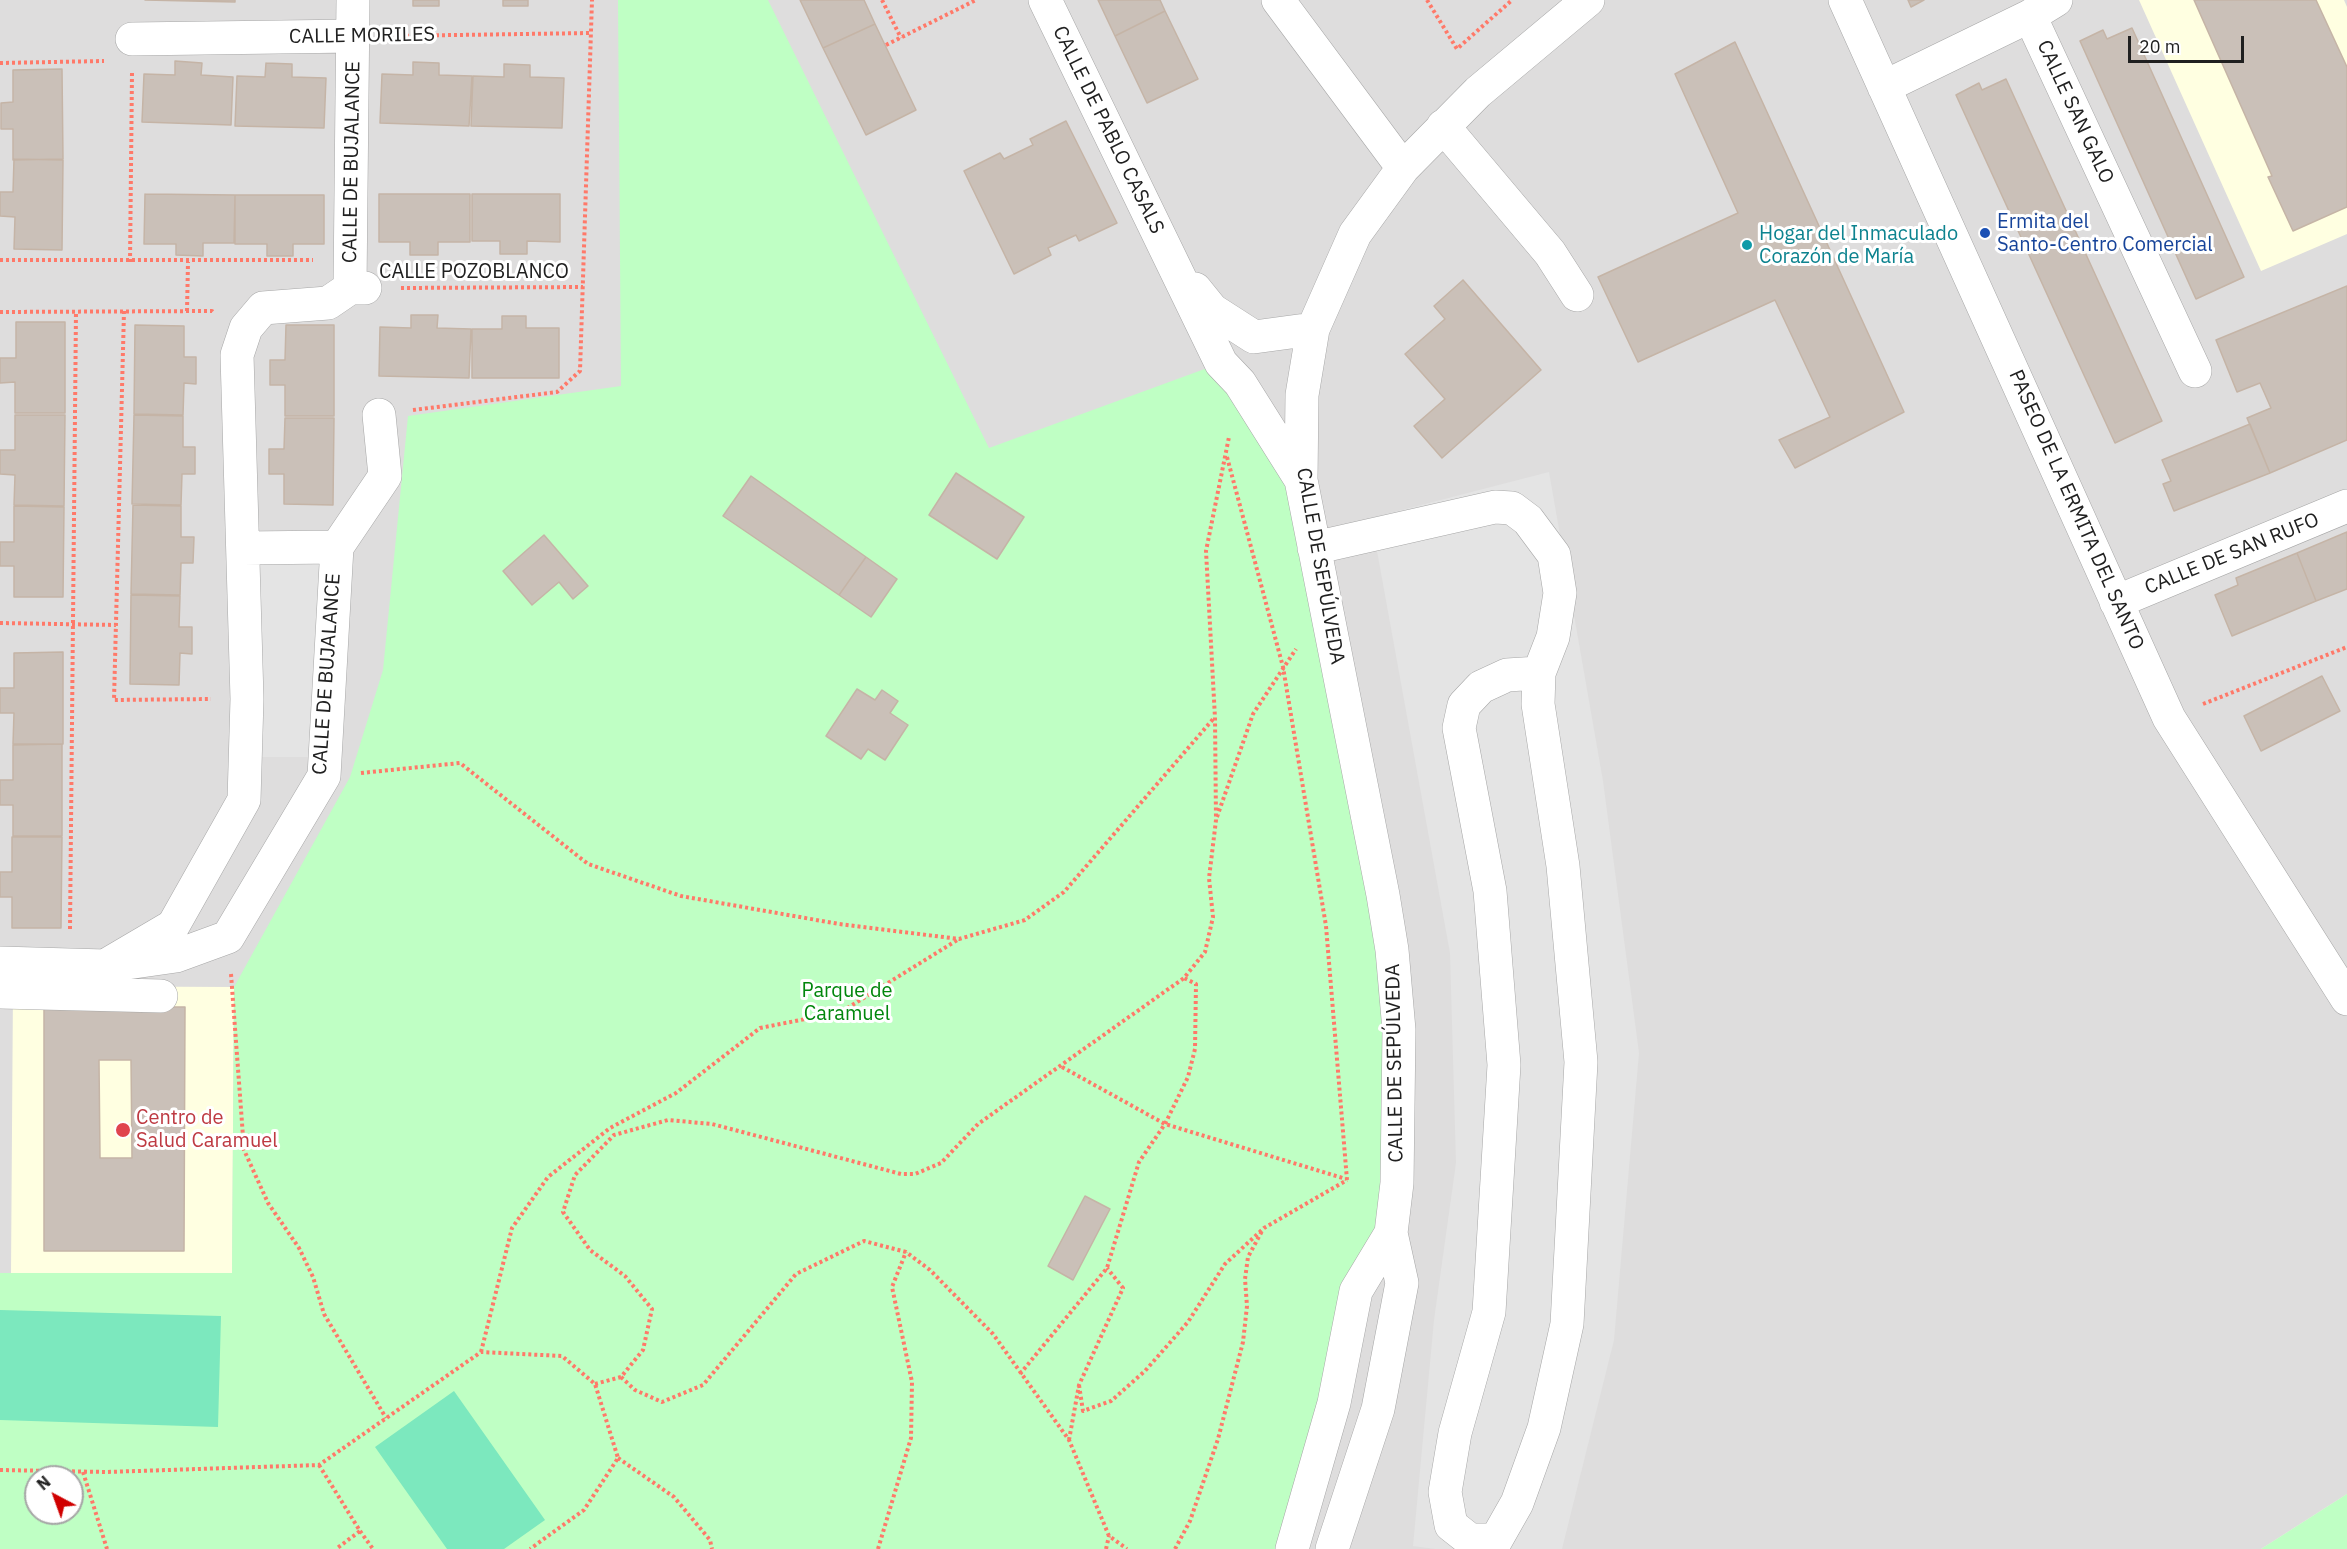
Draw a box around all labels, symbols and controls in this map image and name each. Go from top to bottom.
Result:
street label: CALLE DE PABLO CASALS [1047,22,1169,238]
street label: CALLE MORILES [289,23,435,49]
scale bar [2131,24,2246,62]
text: 20 m [2139,35,2181,58]
street label: CALLE SAN GALO [2031,37,2119,187]
street label: CALLE DE BUJALANCE [338,61,366,263]
place label: Ermita del Santo-Centro Comercial [1997,210,2213,257]
place label: Hogar del Inmaculado Corazón de María [1759,222,1958,269]
marker: Ermita del Santo-Centro Comercial [1978,226,1992,240]
marker: Hogar del Inmaculado Corazón de María [1740,238,1754,252]
street label: CALLE POZOBLANCO [379,260,569,284]
street label: PASEO DE LA ERMITA DEL SANTO [2003,366,2149,654]
street label: CALLE DE SEPÚLVEDA [1291,466,1349,666]
street label: CALLE DE SAN RUFO [2141,508,2323,600]
street label: CALLE DE BUJALANCE [308,572,346,776]
street label: CALLE DE SEPÚLVEDA [1381,963,1409,1163]
park label: Parque de Caramuel [801,979,893,1026]
place label: Centro de Salud Caramuel [136,1106,278,1153]
marker: Centro de Salud Caramuel [114,1121,132,1139]
north arrow [24,1465,84,1525]
text: N [33,1472,54,1494]

